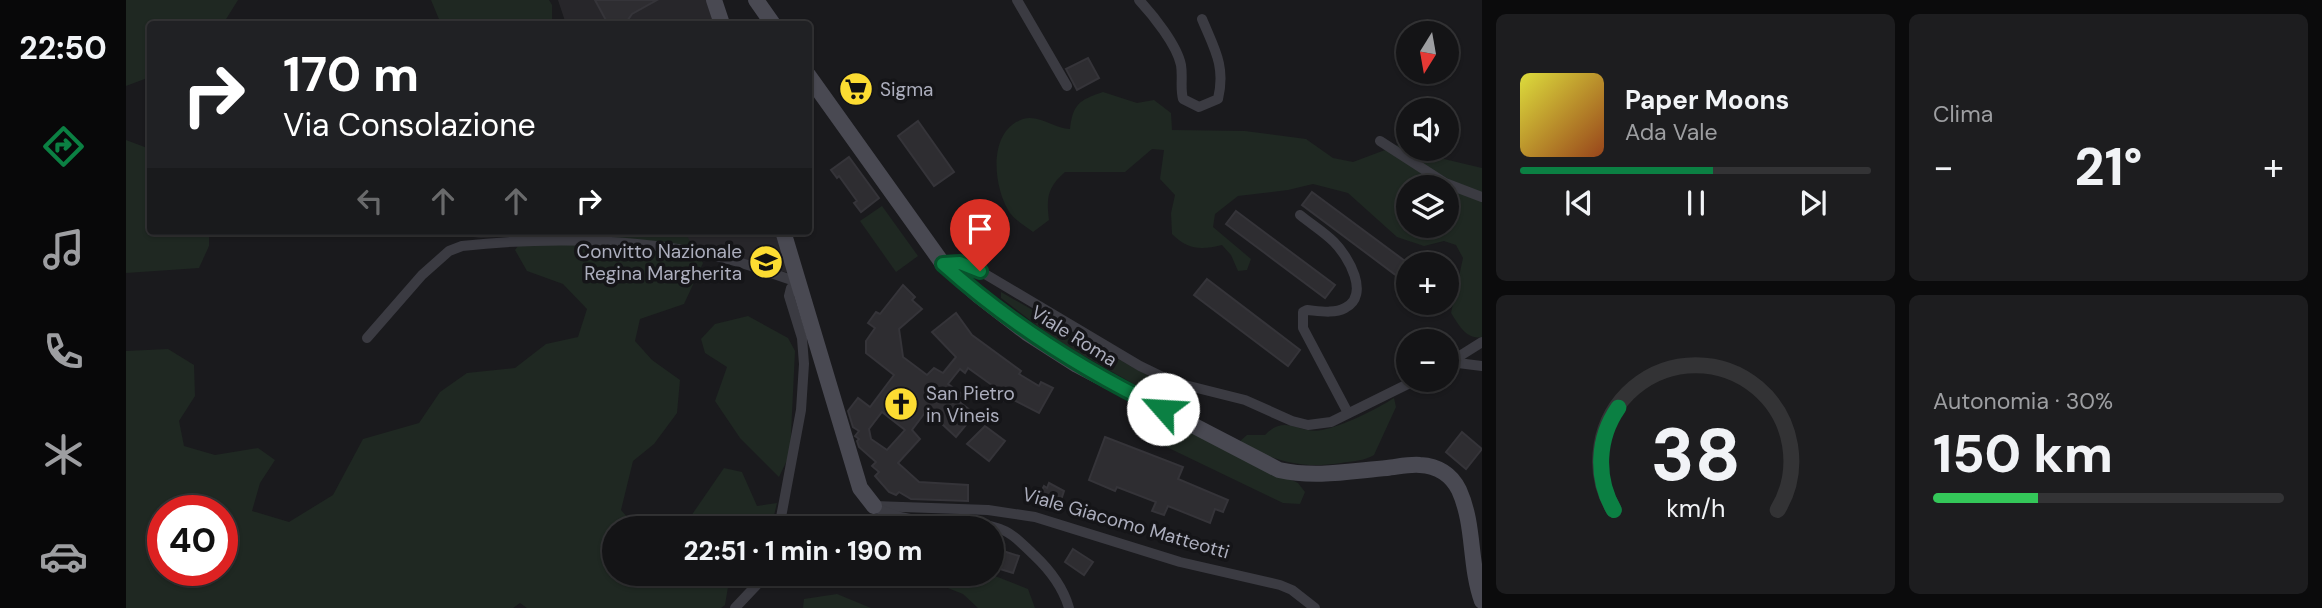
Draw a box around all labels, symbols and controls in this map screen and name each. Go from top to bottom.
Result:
north arrow [1396,21,1460,84]
map controls [1396,21,1459,392]
text: 22:50 [19,27,107,69]
text: 170 m [283,42,419,106]
icon: right [168,49,259,140]
supermarket icon: Sigma [837,70,875,108]
place label: Sigma [880,77,933,102]
text: Paper Moons [1625,83,1789,117]
button: sound [1396,98,1459,161]
text: Clima [1933,99,1993,129]
text: Via Consolazione [283,104,536,146]
text: Ada Vale [1625,117,1718,147]
icon: directions [39,122,88,171]
text: 21° [2074,133,2143,201]
text: − [1933,142,1954,192]
text: + [2263,142,2284,192]
button: layers [1396,175,1459,238]
icon: left [351,182,389,220]
icon: ahead [424,182,462,220]
icon: ahead [497,182,535,220]
icon: right [570,182,608,220]
icon: previous [1560,184,1598,222]
icon: pause [1677,184,1715,222]
icon: next [1794,184,1832,222]
pin [950,199,1010,271]
icon: arrive [961,210,999,248]
icon: music [39,225,88,274]
place label: Convitto Nazionale Regina Margherita [577,239,742,286]
school or university icon: Convitto Nazionale Regina Margherita [747,243,785,281]
button: + [1396,252,1459,315]
street label: Viale Roma [1026,300,1122,372]
icon: phone [39,327,88,376]
button: − [1396,329,1459,392]
position arrow [1126,372,1200,446]
place label: San Pietro in Vineis [926,381,1015,428]
church icon: San Pietro in Vineis [882,385,920,423]
text: Autonomia · 30% [1933,386,2113,416]
text: 38 [1651,409,1740,504]
text: 150 km [1933,420,2113,488]
icon: climate [39,430,88,479]
street label: Viale Giacomo Matteotti [1020,481,1232,565]
text: km/h [1666,492,1725,525]
speed limit sign: 40 [147,495,238,586]
icon: car [39,532,88,581]
text: 22:51 · 1 min · 190 m [684,534,922,568]

